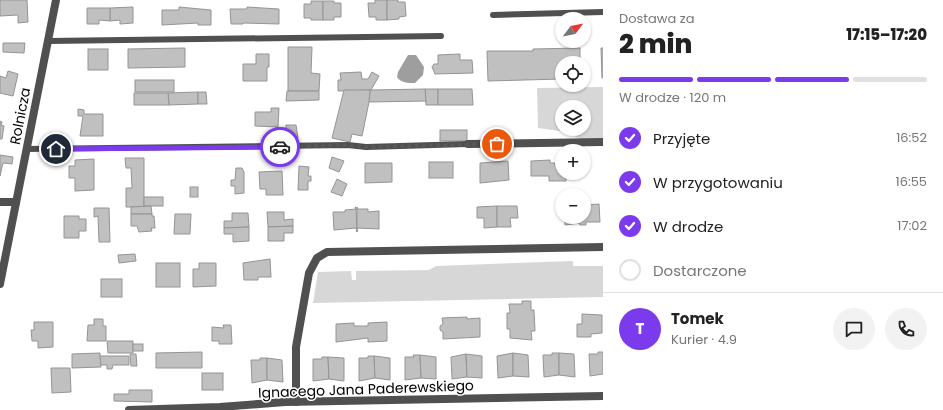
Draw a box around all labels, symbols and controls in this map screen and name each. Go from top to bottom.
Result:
text: Dostawa za [619,9,694,28]
north arrow [555,12,591,48]
map controls [555,12,591,224]
text: 17:15–17:20 [846,24,927,45]
text: 2 min [619,26,692,62]
button: locate [555,56,591,92]
street label: Rolnicza [5,86,35,146]
text: W drodze · 120 m [619,88,726,107]
button: layers [555,100,591,136]
courier [260,127,300,167]
pin [480,127,514,161]
icon: check [619,127,641,149]
text: Przyjęte [653,128,710,149]
text: 16:52 [896,128,927,147]
pin [39,132,73,166]
icon: bag [486,133,508,155]
icon: car [269,136,291,158]
icon: home [45,138,67,160]
button: + [555,144,591,180]
icon: check [619,171,641,193]
text: W przygotowaniu [653,172,783,193]
text: 16:55 [895,172,927,191]
button: − [555,188,591,224]
icon: check [619,215,641,237]
text: W drodze [653,216,723,237]
text: 17:02 [897,216,927,235]
text: Dostarczone [653,260,747,281]
text: Tomek [671,308,724,329]
button: chat [833,308,875,350]
button: phone [885,308,927,350]
text: T [636,318,644,339]
text: Kurier · 4.9 [671,330,737,349]
street label: Ignacego Jana Paderewskiego [258,375,474,403]

